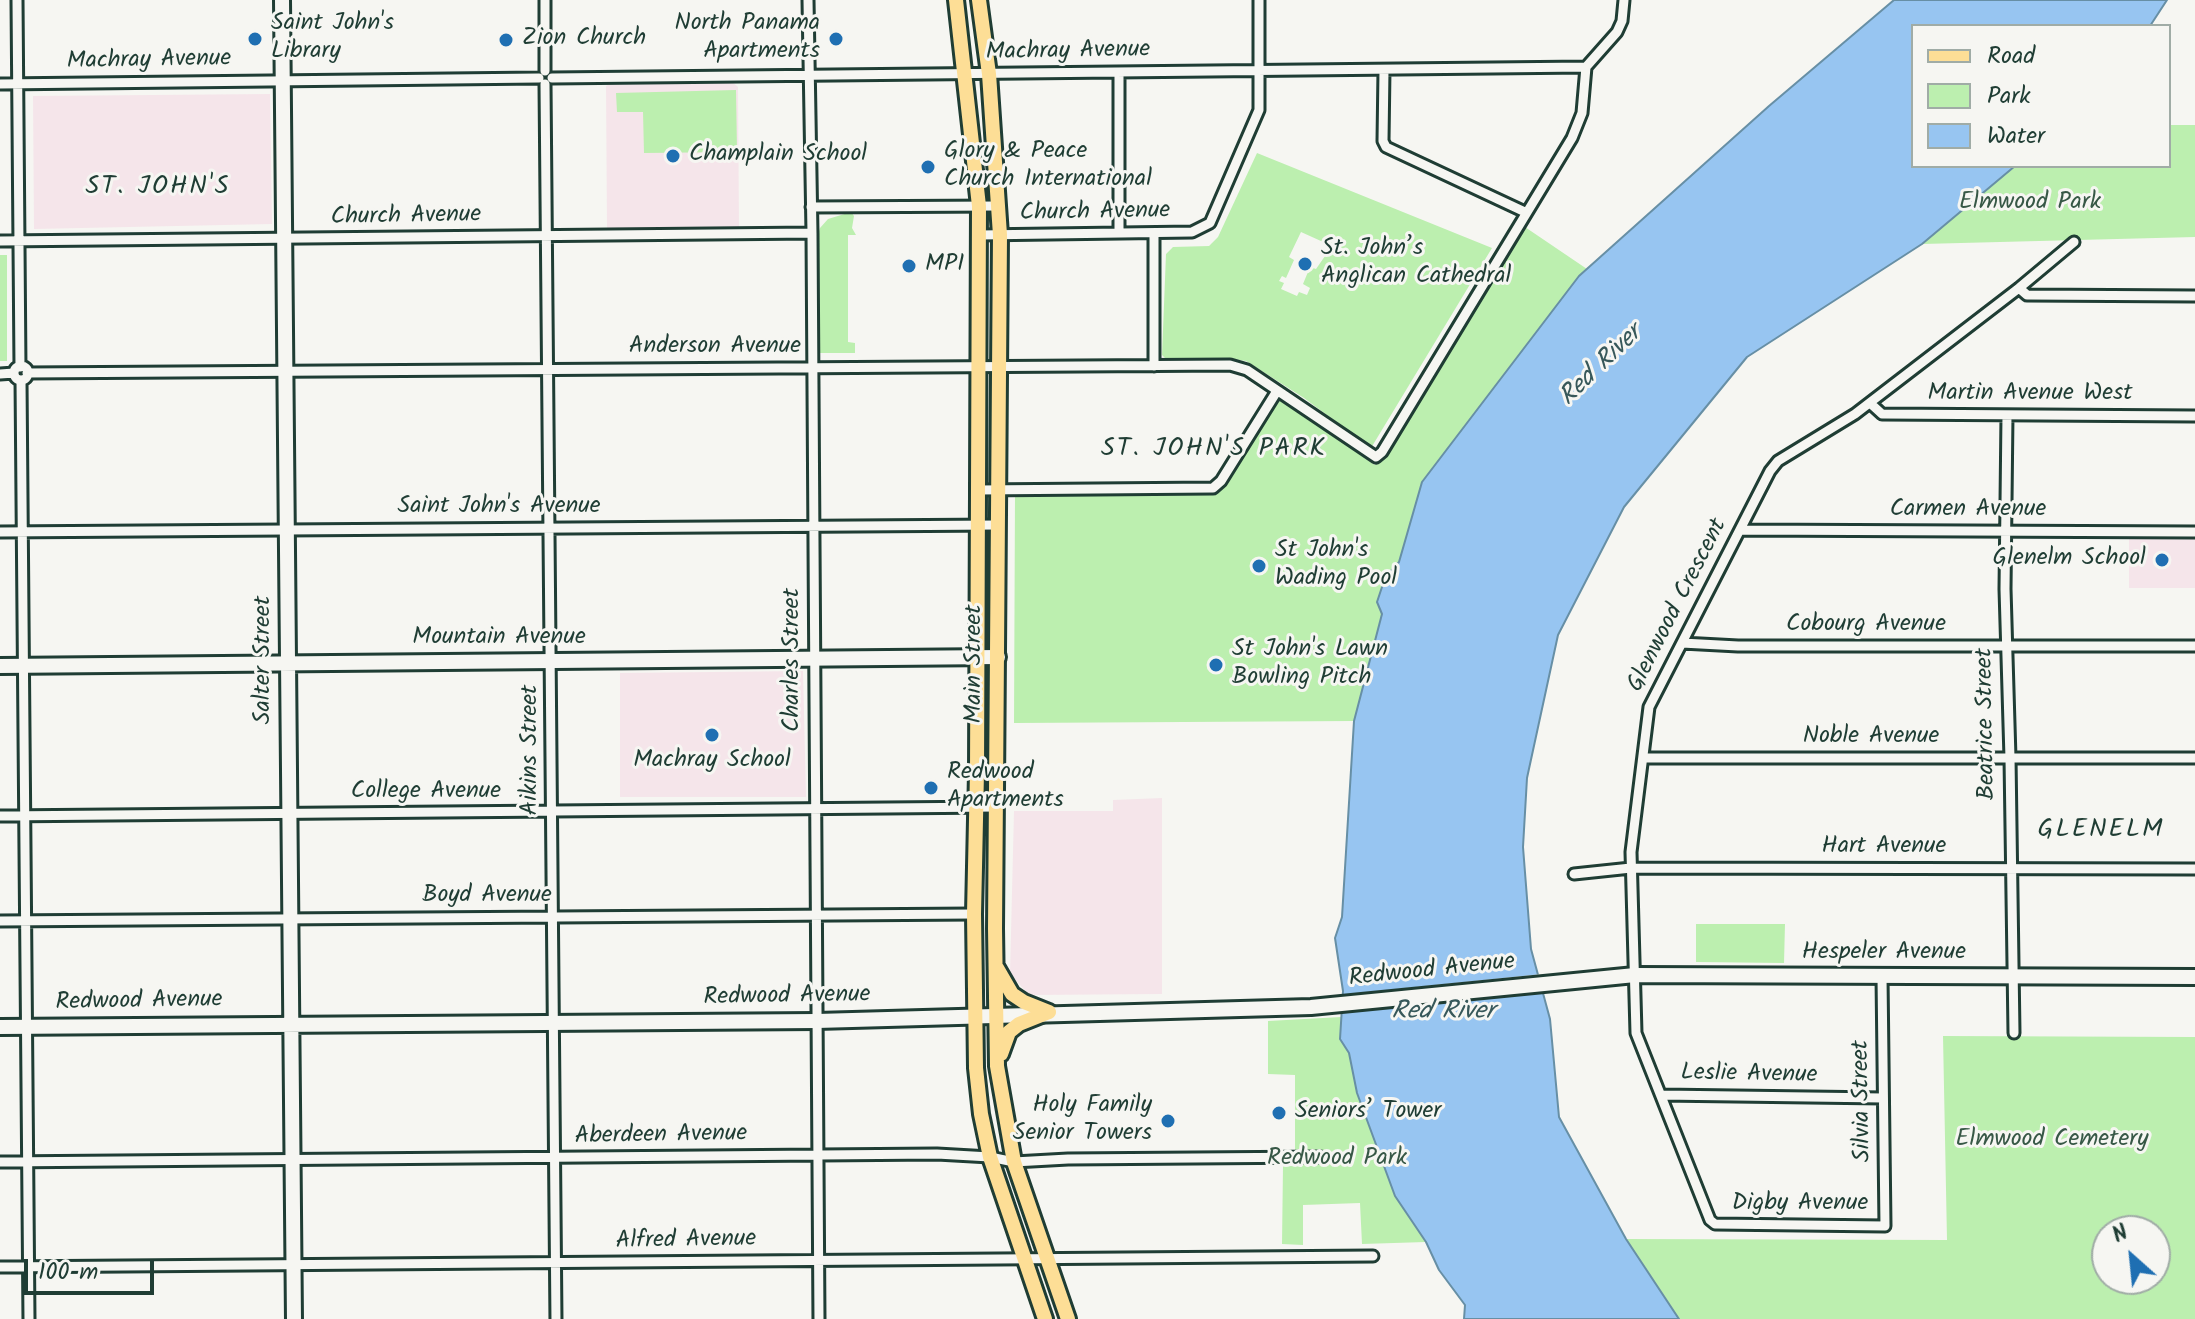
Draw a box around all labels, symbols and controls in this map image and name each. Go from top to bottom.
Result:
place label: Saint John's Library [271,11,394,67]
place label: North Panama Apartments [674,11,820,67]
legend [1911,24,2171,168]
place label: Zion Church [522,26,646,54]
marker: Saint John's Library [246,30,264,48]
marker: North Panama Apartments [827,30,845,48]
marker: Zion Church [497,31,515,49]
street label: Machray Avenue [986,37,1150,69]
text: Road [1987,37,2035,76]
street label: Machray Avenue [67,46,231,78]
text: Park [1987,77,2031,116]
text: Water [1987,117,2045,156]
place label: Glory & Peace Church International [944,139,1152,195]
place label: Champlain School [689,142,867,170]
marker: Champlain School [664,147,682,165]
marker: Glory & Peace Church International [919,158,937,176]
district label: ST. JOHN'S [85,173,231,205]
park label: Elmwood Park [1959,190,2101,218]
street label: Church Avenue [1019,198,1171,230]
street label: Church Avenue [330,202,482,234]
place label: St. John’s Anglican Cathedral [1321,236,1511,292]
place label: MPI [925,252,964,280]
marker: St. John’s Anglican Cathedral [1296,255,1314,273]
marker: MPI [900,257,918,275]
water label: Red River [1554,320,1650,414]
street label: Anderson Avenue [629,334,801,362]
street label: Martin Avenue West [1928,381,2132,409]
district label: ST. JOHN'S PARK [1101,435,1327,467]
street label: Saint John's Avenue [397,494,601,522]
street label: Carmen Avenue [1890,497,2046,525]
street label: Glenwood Crescent [1623,515,1735,697]
place label: St John's Wading Pool [1275,538,1397,594]
place label: Glenelm School [1993,546,2146,574]
marker: Glenelm School [2153,551,2171,569]
marker: St John's Wading Pool [1250,557,1268,575]
street label: Charles Street [780,588,808,732]
street label: Salter Street [251,596,279,724]
street label: Main Street [962,604,990,724]
street label: Cobourg Avenue [1786,612,1946,640]
street label: Mountain Avenue [412,625,586,653]
place label: St John's Lawn Bowling Pitch [1232,637,1388,693]
street label: Beatrice Street [1972,648,2004,800]
marker: St John's Lawn Bowling Pitch [1207,656,1225,674]
street label: Aikins Street [518,685,546,815]
street label: Noble Avenue [1803,724,1939,752]
marker: Machray School [703,726,721,744]
place label: Machray School [633,748,791,776]
place label: Redwood Apartments [947,760,1064,816]
street label: College Avenue [351,779,501,807]
marker: Redwood Apartments [922,779,940,797]
district label: GLENELM [2038,816,2164,848]
street label: Hart Avenue [1822,834,1946,862]
street label: Boyd Avenue [422,883,552,911]
street label: Hespeler Avenue [1802,940,1966,968]
street label: Redwood Avenue [1347,949,1517,995]
street label: Redwood Avenue [703,982,871,1014]
street label: Redwood Avenue [55,987,223,1019]
water label: Red River [1392,998,1494,1030]
street label: Silvia Street [1849,1040,1879,1162]
street label: Leslie Avenue [1680,1060,1818,1092]
place label: Holy Family Senior Towers [1013,1093,1152,1149]
place label: Seniors’ Tower [1295,1099,1441,1127]
marker: Seniors’ Tower [1270,1104,1288,1122]
marker: Holy Family Senior Towers [1159,1112,1177,1130]
street label: Aberdeen Avenue [574,1121,748,1153]
park label: Elmwood Cemetery [1956,1127,2148,1155]
park label: Redwood Park [1267,1146,1407,1174]
street label: Digby Avenue [1732,1191,1868,1219]
north arrow [2091,1215,2171,1295]
text: N [2107,1216,2135,1254]
street label: Alfred Avenue [616,1226,756,1258]
scale bar [28,1243,158,1293]
text: 100 m [38,1253,98,1292]

